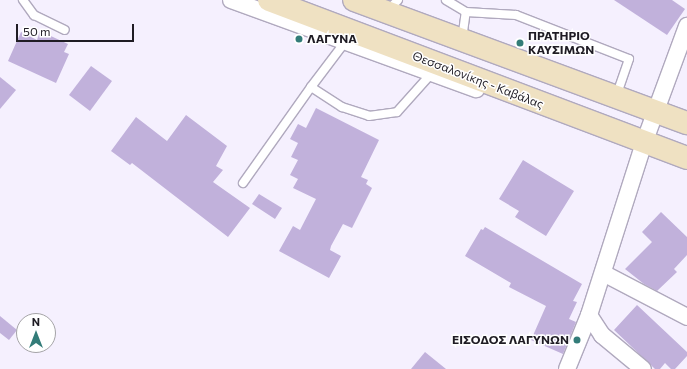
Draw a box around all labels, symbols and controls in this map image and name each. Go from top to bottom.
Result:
scale bar [18,16,136,42]
text: 50 m [23,24,51,38]
place label: ΠΡΑΤΗΡΙΟ ΚΑΥΣΙΜΩΝ [528,29,594,57]
place label: ΛΑΓΥΝΑ [307,32,357,46]
marker: ΛΑΓΥΝΑ [294,34,304,44]
marker: ΠΡΑΤΗΡΙΟ ΚΑΥΣΙΜΩΝ [515,38,525,48]
street label: Θεσσαλονίκης - Καβάλας [410,48,546,112]
north arrow [16,313,56,353]
text: N [32,315,40,328]
place label: ΕΙΣΟΔΟΣ ΛΑΓΥΝΩΝ [452,333,569,347]
marker: ΕΙΣΟΔΟΣ ΛΑΓΥΝΩΝ [572,335,582,345]

